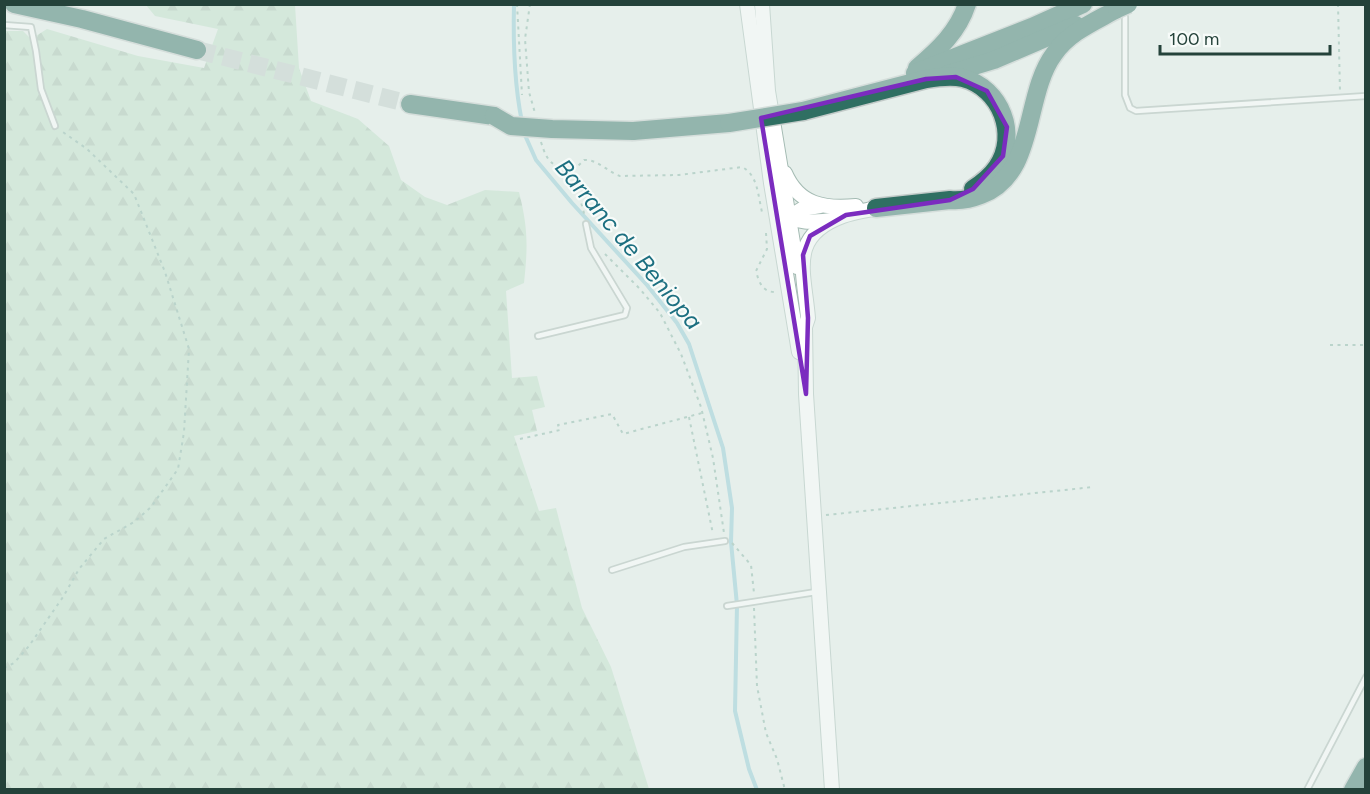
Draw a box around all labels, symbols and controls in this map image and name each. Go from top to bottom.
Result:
scale bar [1160,18,1330,56]
text: 100 m [1169,28,1219,50]
water label: Barranc de Beniopa [549,153,709,335]

